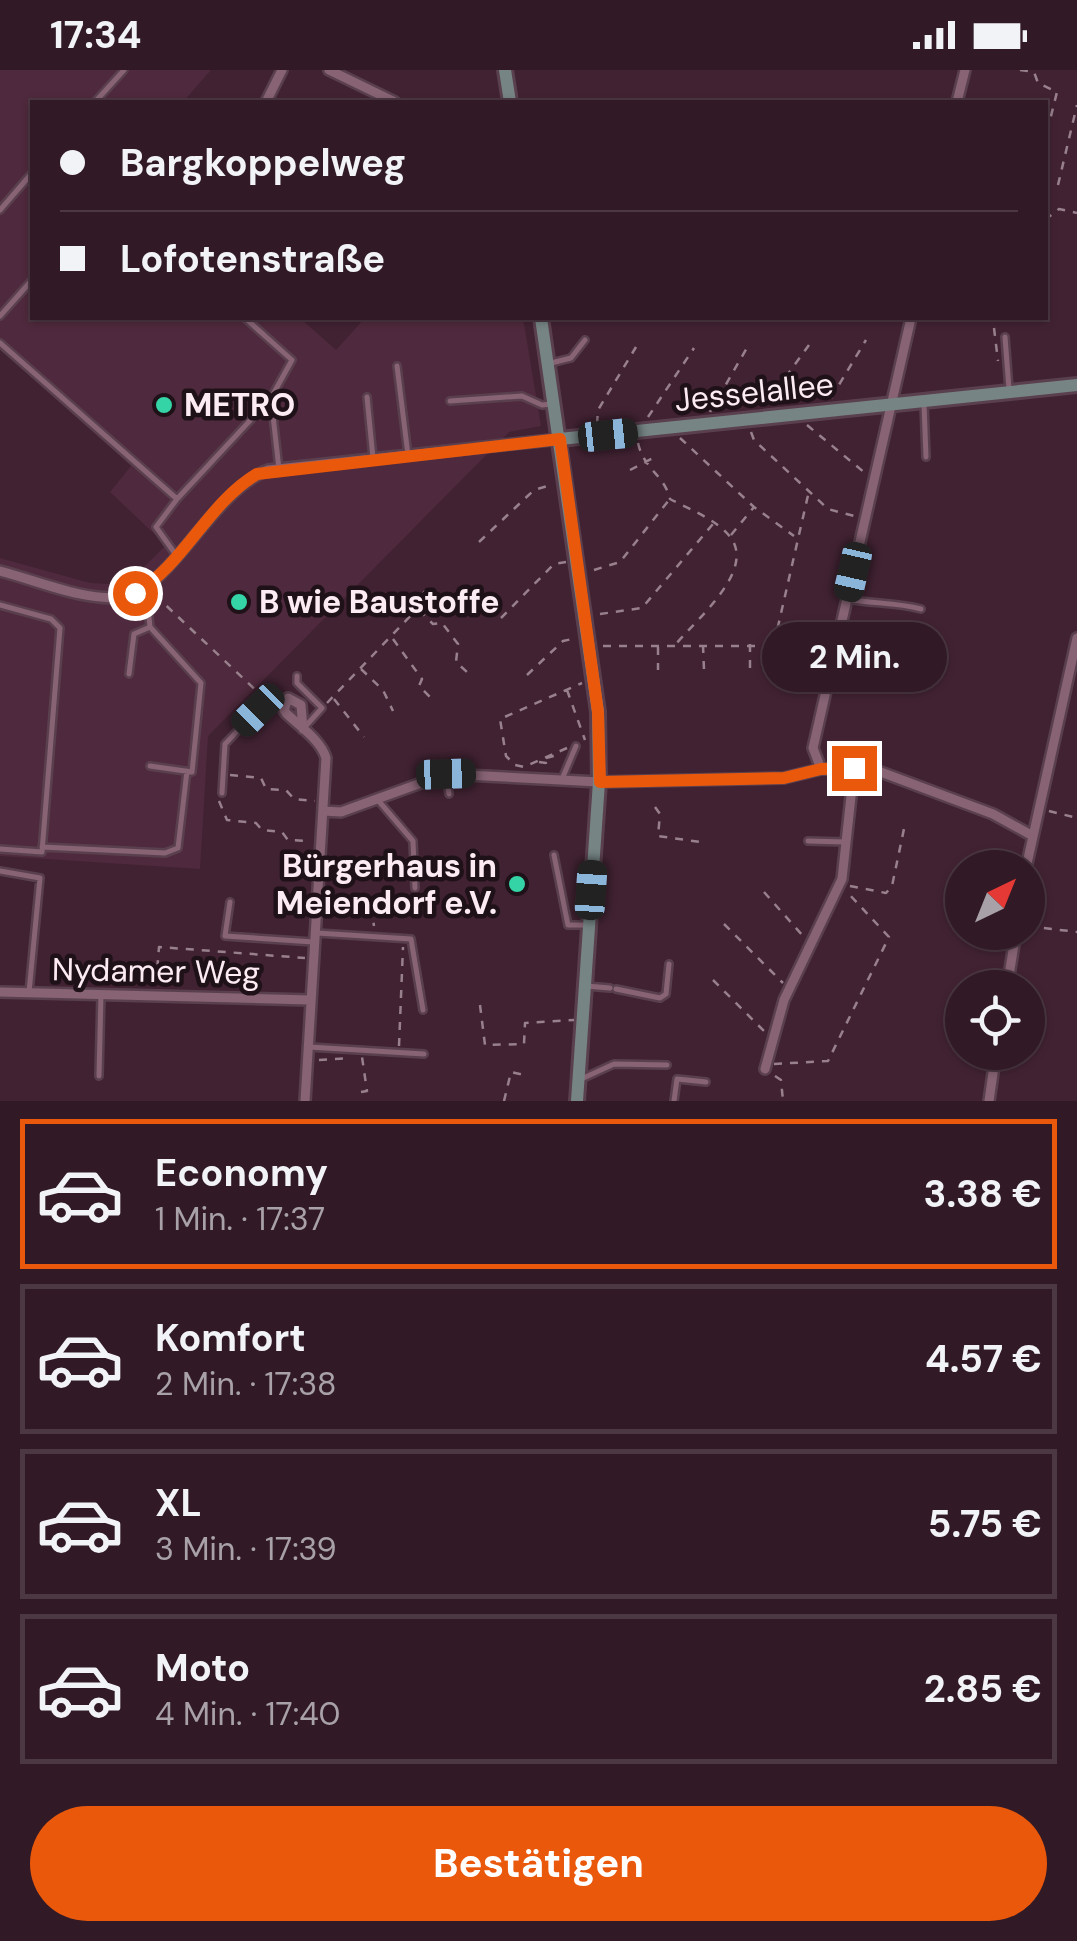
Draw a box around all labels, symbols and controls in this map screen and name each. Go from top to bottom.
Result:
text: 17:34 [50,10,142,60]
text: Bargkoppelweg [120,138,406,188]
text: Lofotenstraße [120,234,385,284]
street label: Jesselallee [672,363,836,421]
place label: METRO [184,384,295,426]
marker: METRO [153,394,175,416]
car [577,417,639,453]
car [832,539,874,605]
route start [113,571,158,616]
place label: B wie Baustoffe [259,581,500,623]
marker: B wie Baustoffe [228,591,250,613]
callout: 2 Min. [762,623,946,693]
text: 2 Min. [809,636,900,678]
car [226,678,290,742]
route end [832,746,877,791]
car [415,758,477,790]
place label: Bürgerhaus in Meiendorf e.V. [276,845,497,924]
north arrow [945,850,1045,950]
map controls [945,850,1045,1070]
car [574,859,608,921]
marker: Bürgerhaus in Meiendorf e.V. [506,873,528,895]
street label: Nydamer Weg [52,948,260,994]
button: locate [945,970,1045,1070]
text: Economy [155,1148,328,1198]
icon: car [35,1149,125,1239]
text: 3.38 € [924,1169,1042,1219]
text: 1 Min. · 17:37 [155,1198,325,1240]
text: Komfort [155,1313,306,1363]
icon: car [35,1314,125,1404]
text: 4.57 € [925,1334,1042,1384]
text: 2 Min. · 17:38 [155,1363,337,1405]
text: XL [155,1478,202,1528]
icon: car [35,1479,125,1569]
text: 5.75 € [928,1499,1042,1549]
text: 3 Min. · 17:39 [155,1528,337,1570]
text: Moto [155,1643,250,1693]
icon: car [35,1644,125,1734]
text: 2.85 € [924,1664,1042,1714]
text: 4 Min. · 17:40 [155,1693,340,1735]
button: Bestätigen [30,1806,1047,1921]

